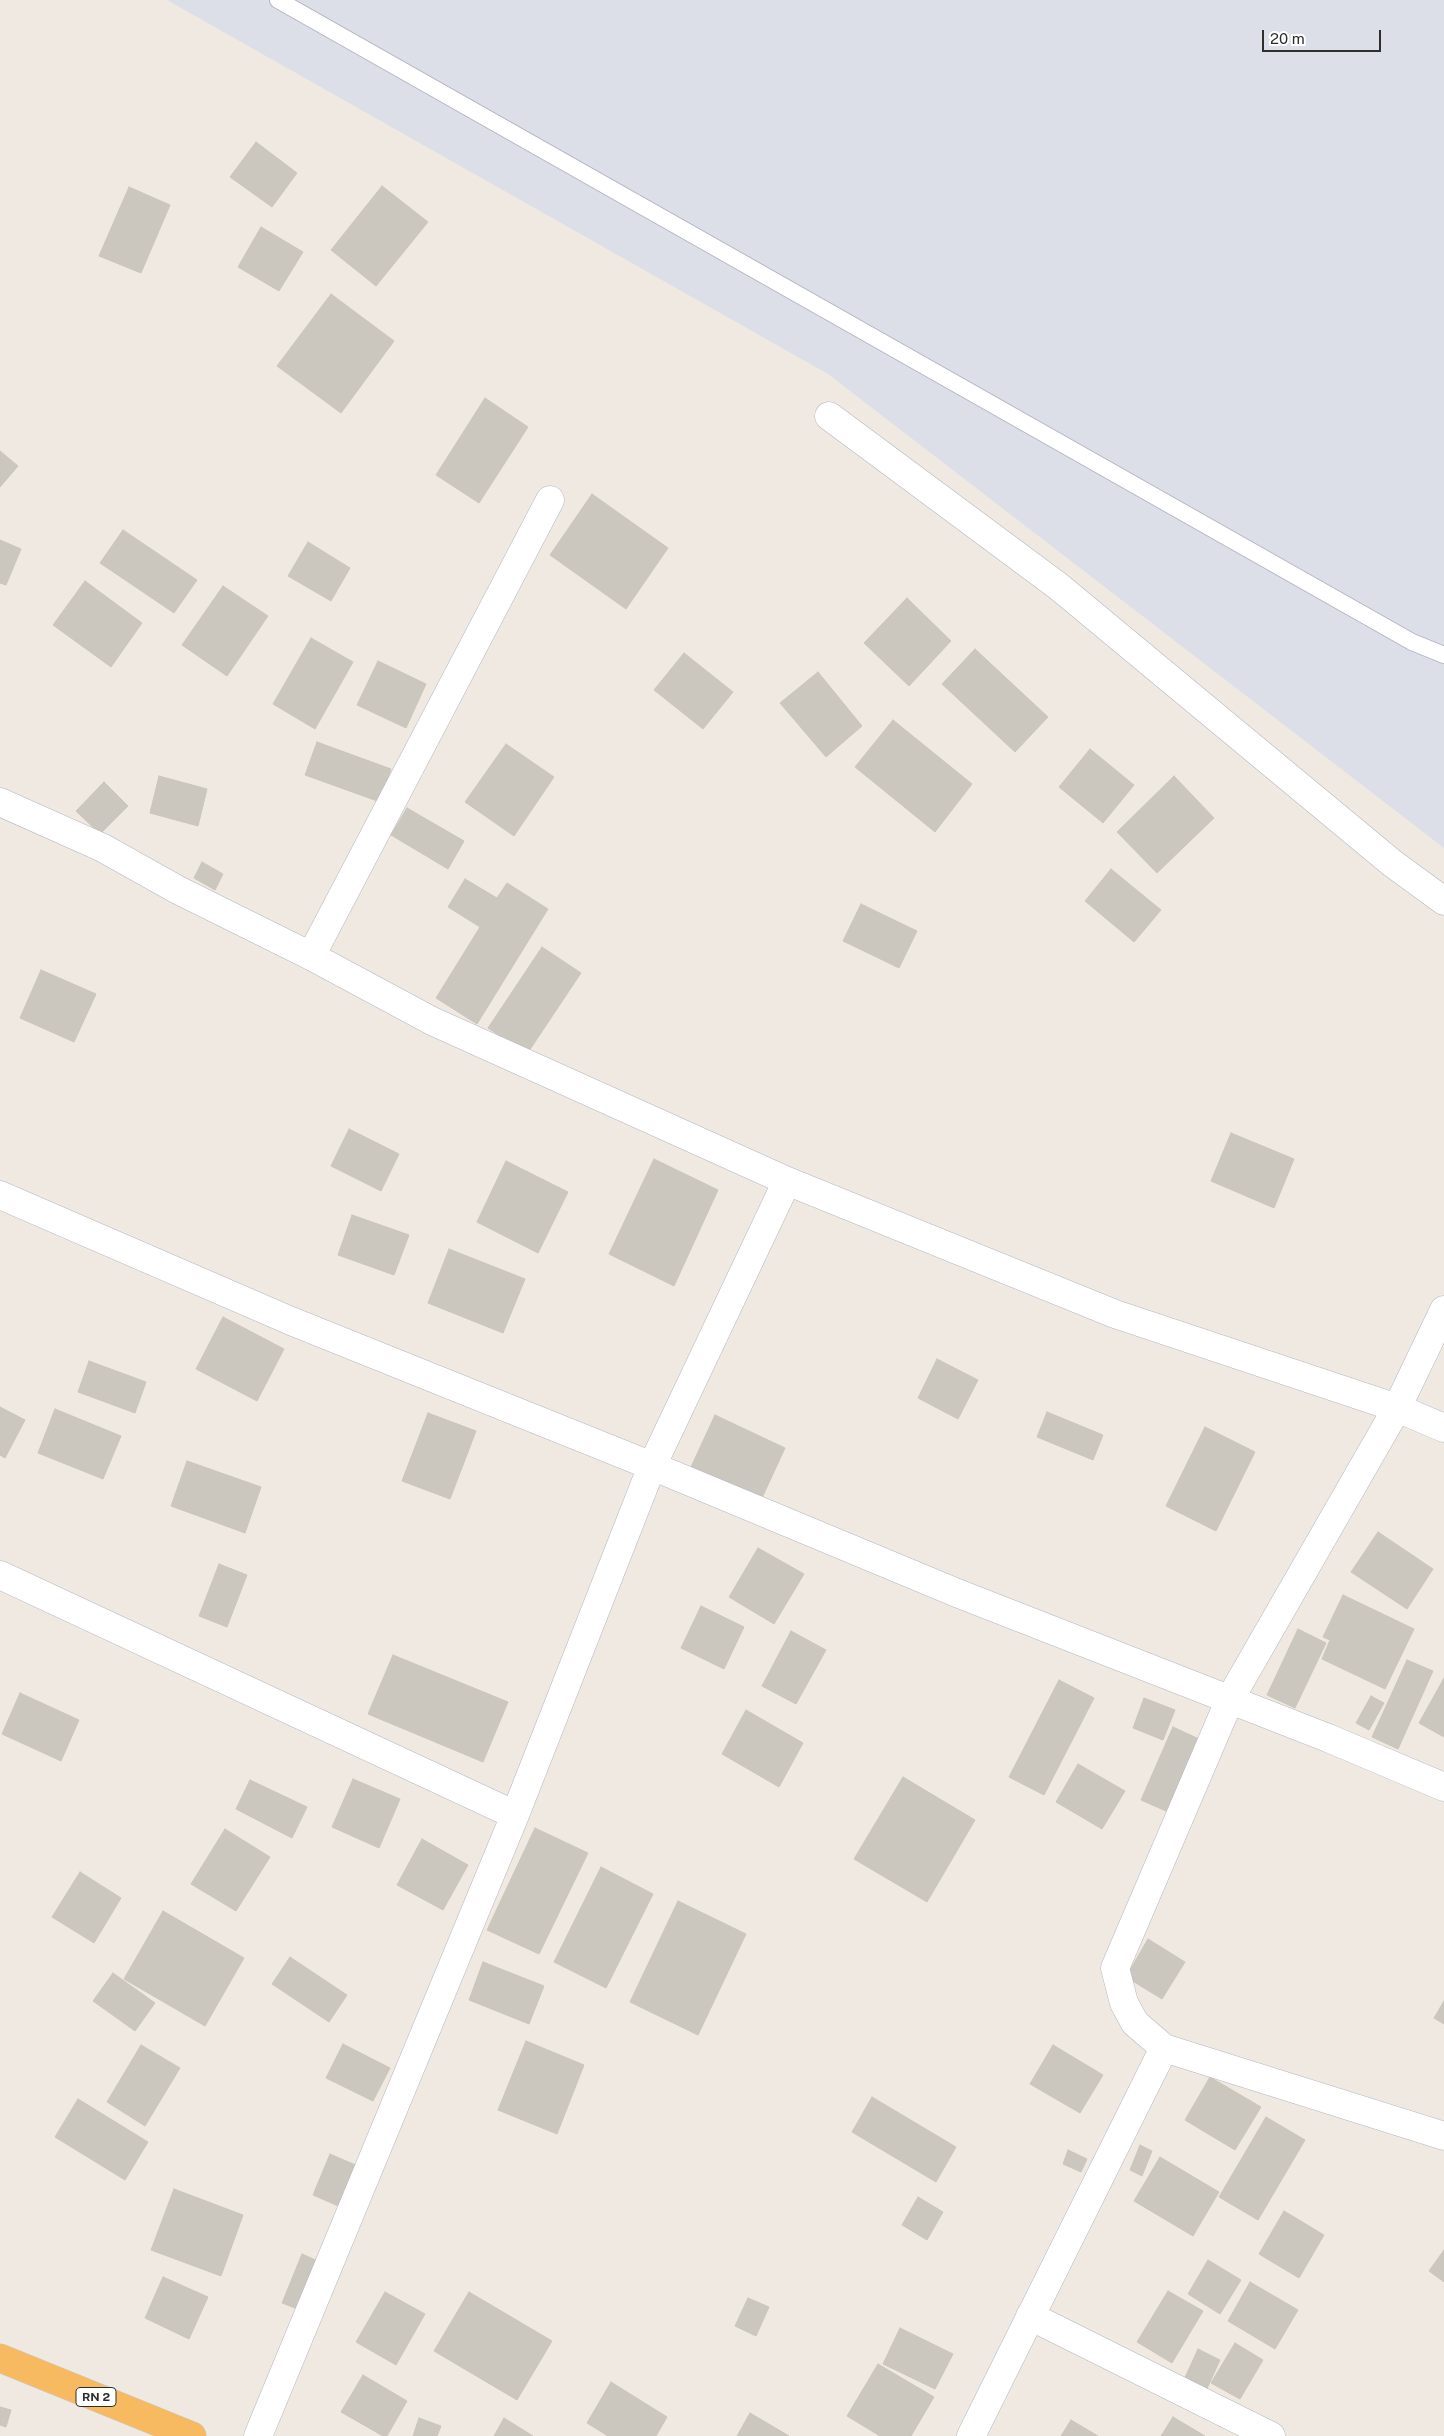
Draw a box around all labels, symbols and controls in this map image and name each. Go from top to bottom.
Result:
scale bar [1264,20,1383,52]
text: 20 m [1270,30,1305,47]
road number: RN 2 [76,2388,116,2406]

